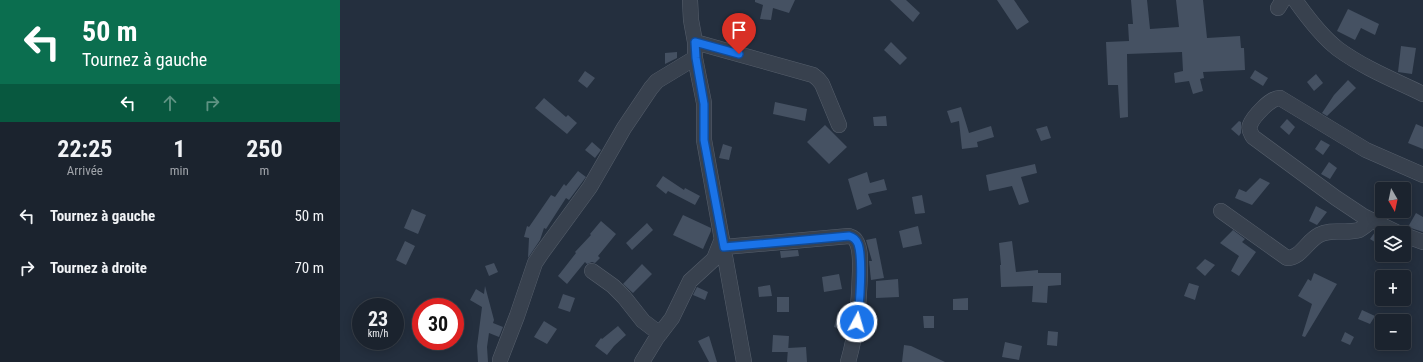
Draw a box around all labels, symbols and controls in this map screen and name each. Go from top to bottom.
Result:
pin [722,13,756,54]
text: 50 m [82,15,138,48]
icon: left [16,16,68,68]
icon: arrive [728,19,750,41]
text: Tournez à gauche [82,49,207,70]
icon: left [117,92,139,114]
icon: ahead [159,92,181,114]
icon: right [201,92,223,114]
text: 22:25 [57,135,112,163]
text: 1 [173,135,185,163]
text: 250 [246,135,283,163]
text: Arrivée [67,163,103,178]
text: min [170,163,189,178]
text: m [260,163,269,178]
north arrow [1375,182,1411,218]
map controls [1375,182,1411,350]
icon: left [16,205,38,227]
text: Tournez à gauche [50,207,155,225]
text: 50 m [294,207,324,225]
button: layers [1375,226,1411,262]
icon: right [16,257,38,279]
text: Tournez à droite [50,259,147,277]
text: 70 m [294,259,324,277]
button: + [1375,270,1411,306]
speed limit sign: 30 [412,298,464,350]
position arrow [836,301,878,343]
text: 23 [368,307,388,331]
button: − [1375,314,1411,350]
text: km/h [368,328,388,339]

